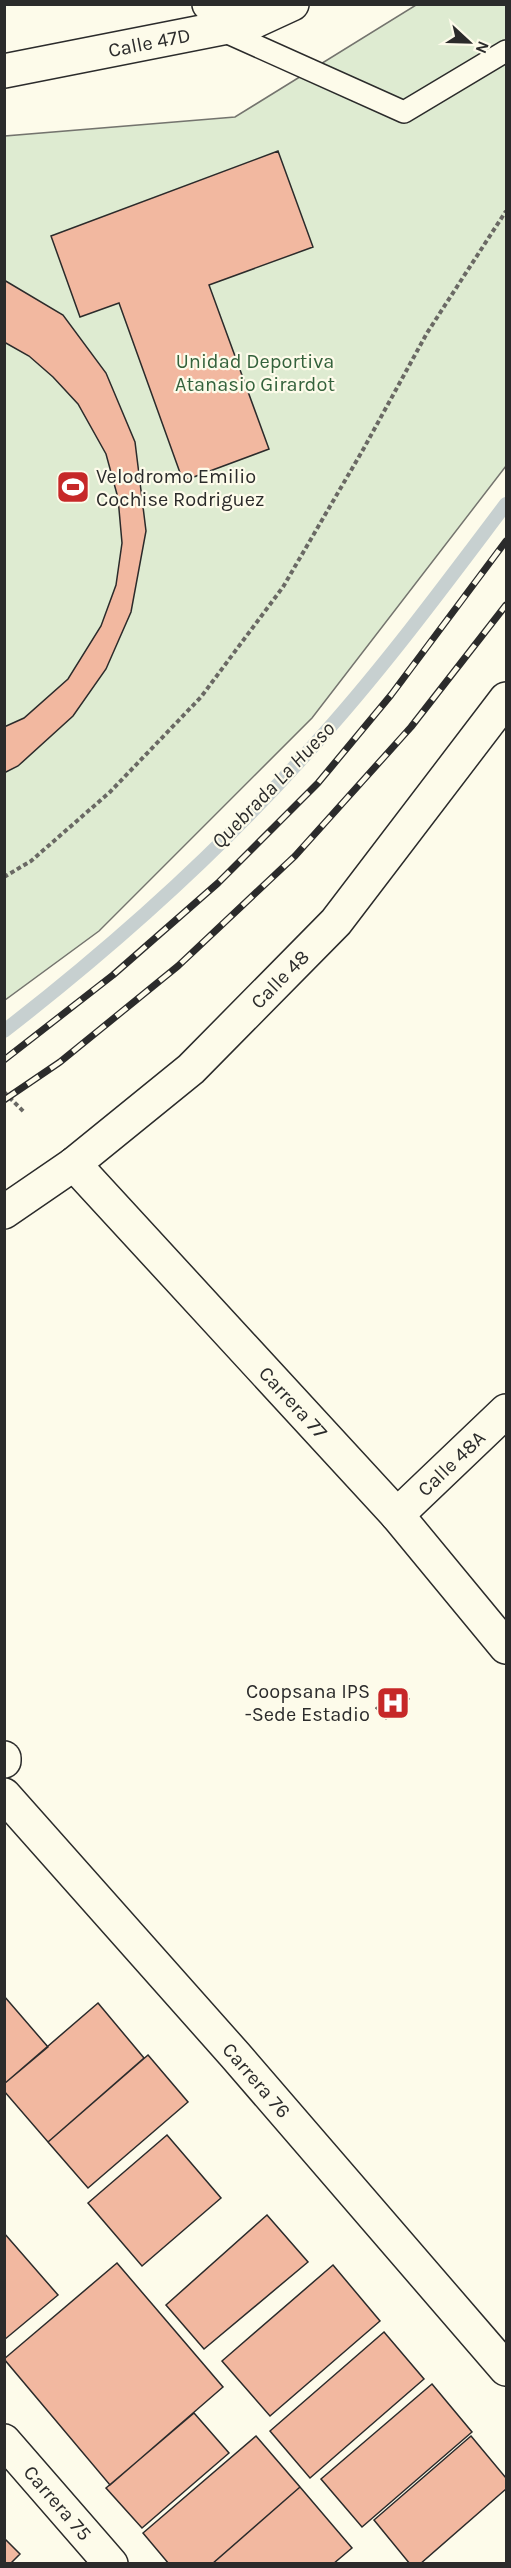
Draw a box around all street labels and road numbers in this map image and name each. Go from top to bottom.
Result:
street label: Calle 47D [106,23,192,62]
street label: Calle 48 [246,945,314,1013]
street label: Carrera 77 [255,1362,333,1444]
street label: Calle 48A [413,1426,490,1501]
street label: Carrera 76 [218,2038,295,2122]
street label: Carrera 75 [19,2461,97,2545]

